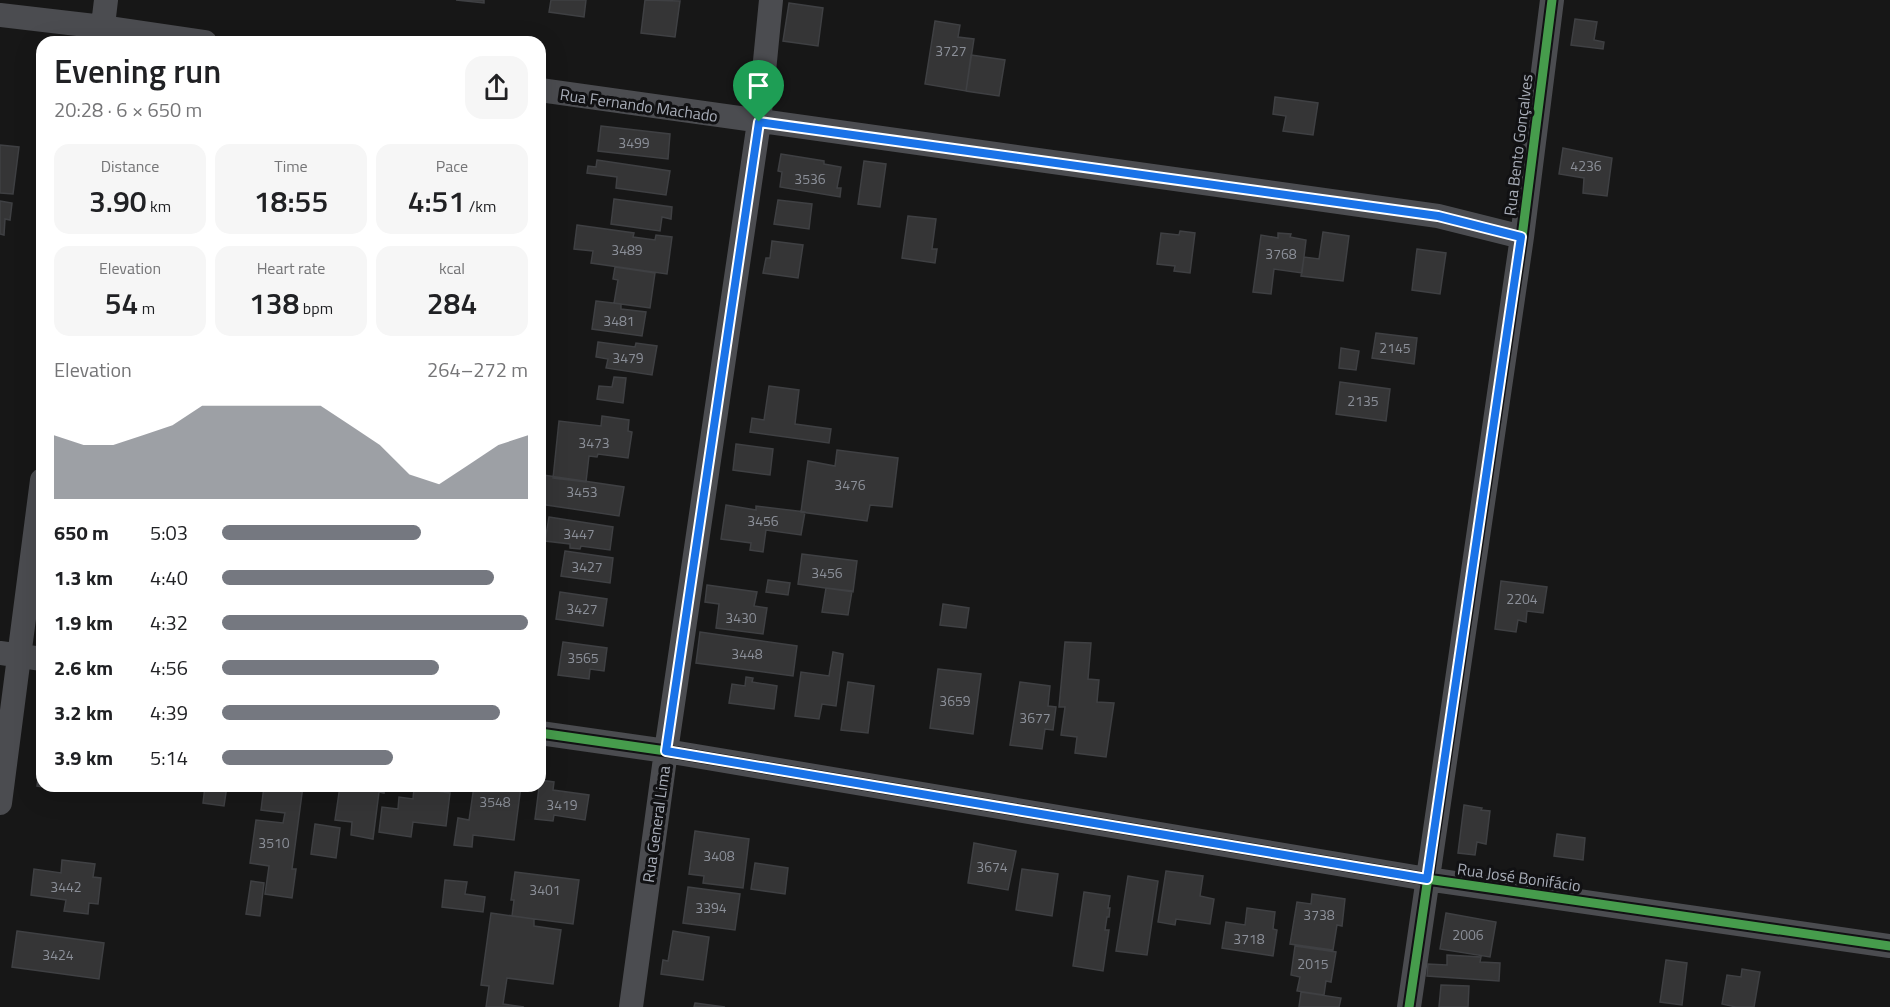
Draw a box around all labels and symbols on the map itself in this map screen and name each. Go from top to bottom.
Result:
house number: 3727 [935,40,967,61]
pin [733,60,784,122]
street label: Rua Bento Gonçalves [1497,73,1539,217]
street label: Rua Fernando Machado [559,82,719,128]
house number: 3499 [618,132,650,153]
house number: 4236 [1570,155,1602,176]
house number: 3536 [794,168,826,189]
house number: 3489 [611,239,643,260]
house number: 3768 [1265,243,1297,264]
house number: 3481 [603,310,635,331]
house number: 2145 [1379,337,1411,358]
house number: 3479 [612,347,644,368]
house number: 2135 [1347,390,1379,411]
house number: 3473 [578,432,610,453]
house number: 3476 [834,474,866,495]
house number: 3453 [566,481,598,502]
house number: 3456 [747,510,779,531]
house number: 3447 [563,523,595,544]
house number: 3427 [571,556,603,577]
house number: 3456 [811,562,843,583]
house number: 2204 [1506,588,1538,609]
house number: 3427 [566,598,598,619]
house number: 3430 [725,607,757,628]
house number: 3448 [731,643,763,664]
house number: 3565 [567,647,599,668]
house number: 3659 [939,690,971,711]
house number: 3677 [1019,707,1051,728]
street label: Rua General Lima [636,764,676,884]
house number: 3548 [479,791,511,812]
house number: 3419 [546,794,578,815]
house number: 3510 [258,832,290,853]
house number: 3408 [703,845,735,866]
house number: 3674 [976,856,1008,877]
street label: Rua José Bonifácio [1456,856,1582,898]
house number: 3442 [50,876,82,897]
house number: 3401 [529,879,561,900]
house number: 3394 [695,897,727,918]
house number: 3738 [1303,904,1335,925]
house number: 2006 [1452,924,1484,945]
house number: 3718 [1233,928,1265,949]
house number: 3424 [42,944,74,965]
house number: 2015 [1297,953,1329,974]

